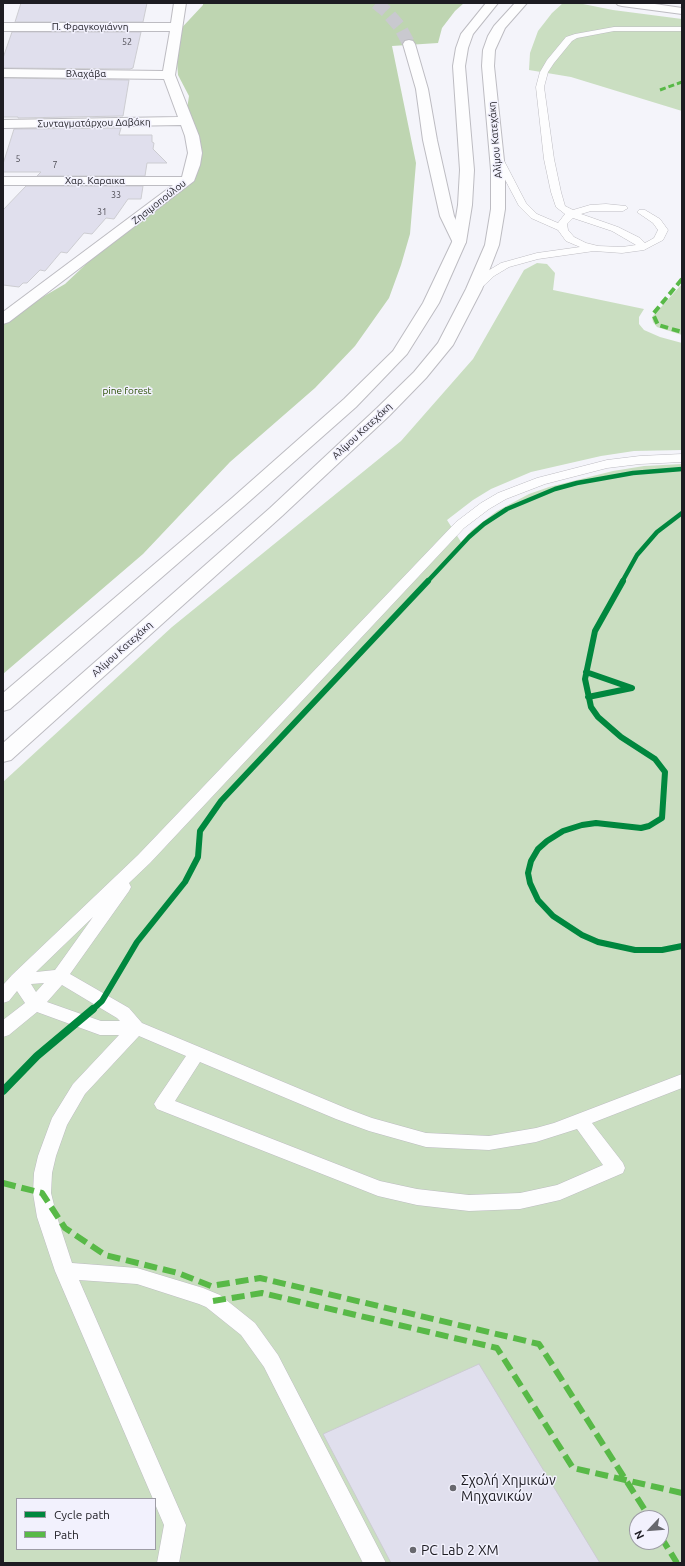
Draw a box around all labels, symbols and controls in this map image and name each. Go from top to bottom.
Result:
street label: Π. Φραγκογιάννη [52,21,128,33]
house number: 52 [122,37,132,47]
street label: Βλαχάβα [66,68,106,80]
street label: Αλίμου Κατεχάκη [486,101,504,179]
street label: Συνταγματάρχου Δαβάκη [37,116,151,130]
house number: 5 [15,154,21,164]
house number: 7 [52,160,58,170]
street label: Χαρ. Καραικα [65,175,125,187]
street label: Ζησιμοπούλου [130,177,188,227]
house number: 33 [111,190,121,200]
house number: 31 [97,207,107,217]
park label: pine forest [102,385,152,397]
street label: Αλίμου Κατεχάκη [330,400,394,462]
street label: Αλίμου Κατεχάκη [89,619,155,679]
place label: Σχολή Χημικών Μηχανικών [461,1472,556,1504]
marker: Σχολή Χημικών Μηχανικών [448,1483,458,1493]
legend [16,1498,156,1550]
text: Cycle path [54,1508,110,1521]
north arrow [629,1510,669,1550]
text: Path [54,1528,79,1541]
text: N [632,1528,646,1541]
place label: PC Lab 2 ΧΜ [421,1542,499,1558]
marker: PC Lab 2 ΧΜ [408,1545,418,1555]

